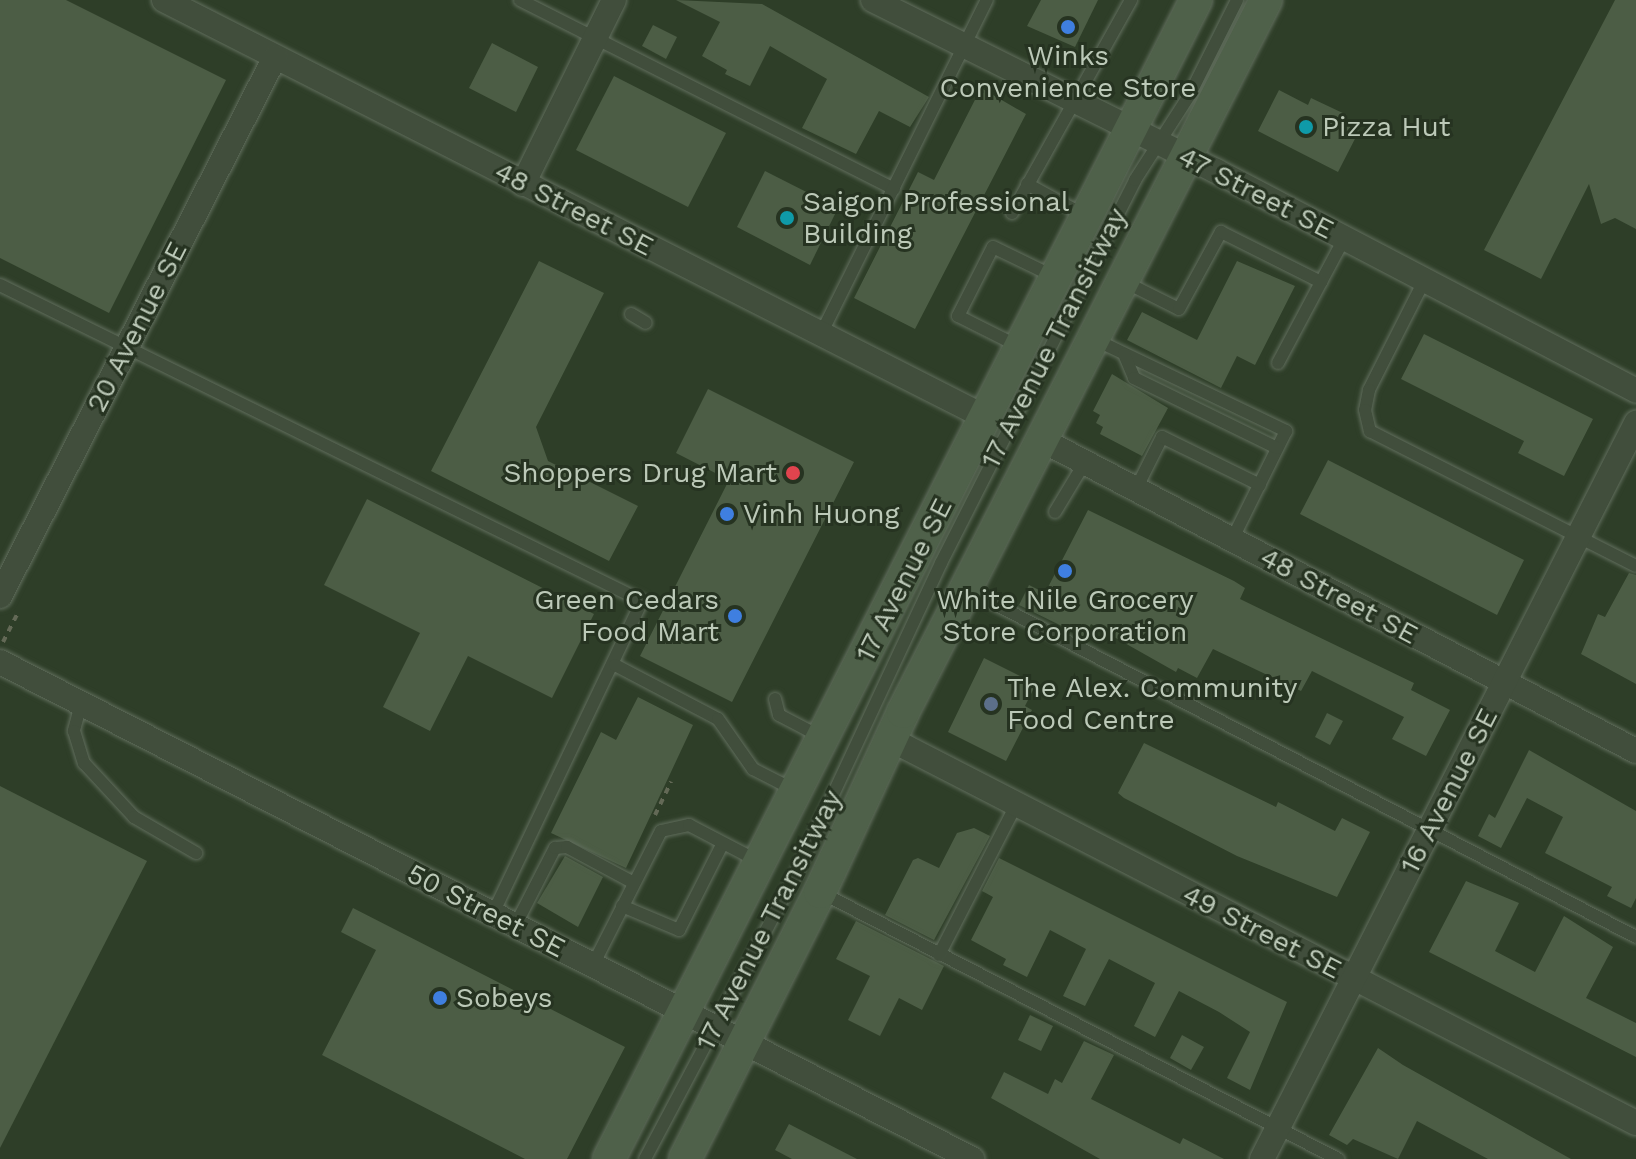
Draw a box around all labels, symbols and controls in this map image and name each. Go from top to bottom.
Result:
marker: Winks Convenience Store [1059,18,1077,36]
place label: Winks Convenience Store [940,39,1196,105]
place label: Pizza Hut [1322,110,1451,144]
marker: Pizza Hut [1297,118,1315,136]
street label: 47 Street SE [1172,139,1340,247]
street label: 48 Street SE [489,155,659,263]
place label: Saigon Professional Building [803,185,1069,251]
street label: 17 Avenue Transitway [973,201,1135,475]
marker: Saigon Professional Building [778,209,796,227]
street label: 20 Avenue SE [79,236,195,418]
place label: Shoppers Drug Mart [503,456,777,490]
marker: Shoppers Drug Mart [784,464,802,482]
street label: 17 Avenue SE [848,492,960,668]
place label: Vinh Huong [743,497,899,531]
marker: Vinh Huong [718,505,736,523]
street label: 48 Street SE [1254,540,1424,652]
marker: White Nile Grocery Store Corporation [1056,562,1074,580]
place label: Green Cedars Food Mart [534,583,719,649]
place label: White Nile Grocery Store Corporation [936,583,1194,649]
marker: Green Cedars Food Mart [726,607,744,625]
place label: The Alex. Community Food Centre [1007,671,1299,737]
marker: The Alex. Community Food Centre [982,695,1000,713]
street label: 16 Avenue SE [1393,702,1505,880]
street label: 17 Avenue Transitway [688,783,850,1057]
street label: 50 Street SE [401,857,571,965]
street label: 49 Street SE [1177,878,1347,986]
place label: Sobeys [456,981,553,1015]
marker: Sobeys [431,989,449,1007]

